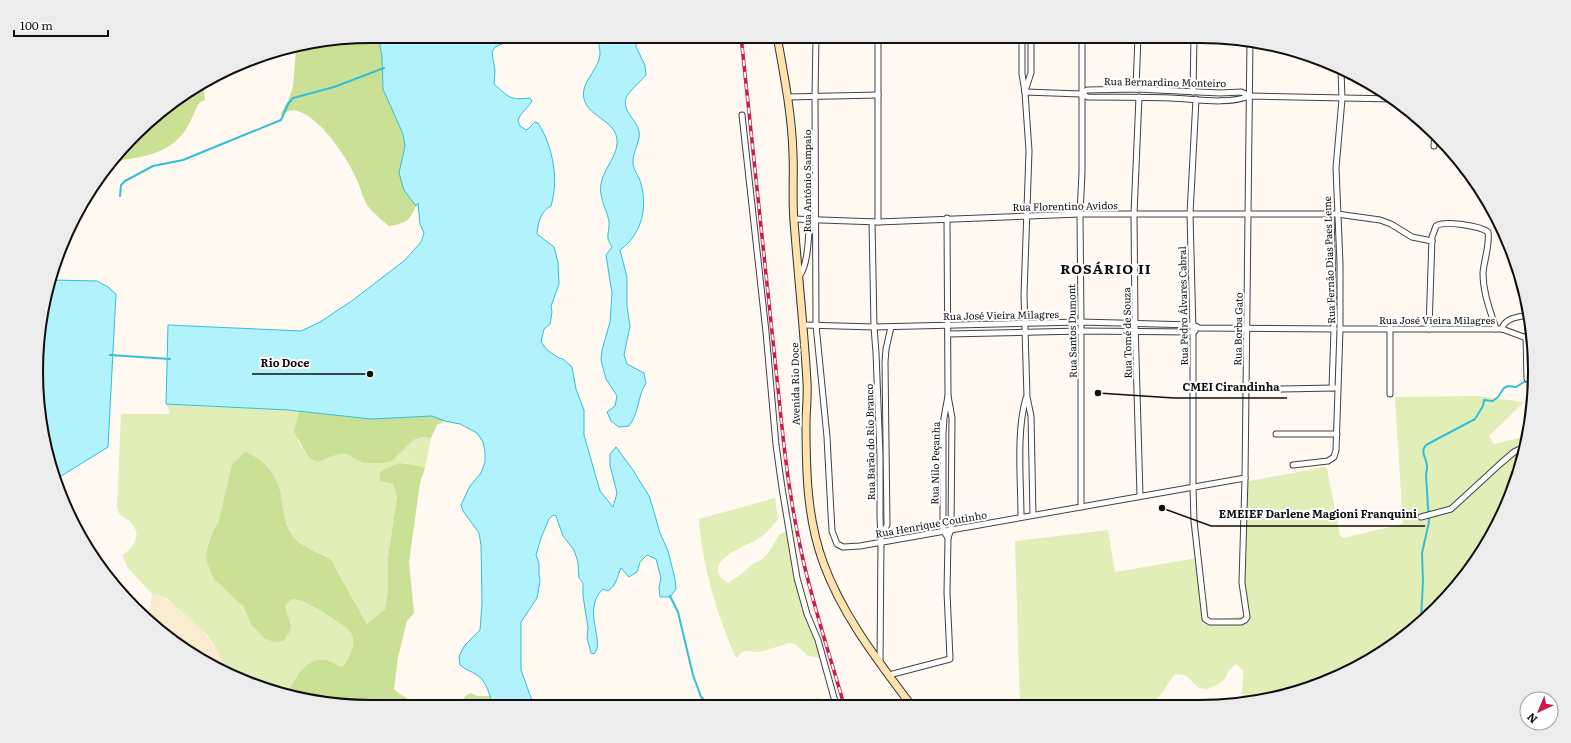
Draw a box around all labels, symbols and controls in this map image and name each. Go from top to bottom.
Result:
scale bar [14,12,108,38]
text: 100 m [20,16,53,34]
street label: Rua Bernardino Monteiro [1104,73,1226,90]
street label: Rua Antônio Sampaio [799,129,814,233]
street label: Rua Fernão Dias Paes Leme [1319,196,1338,324]
street label: Rua Florentino Avidos [1012,197,1118,214]
street label: Rua Pedro Álvares Cabral [1174,246,1191,366]
district label: ROSÁRIO II [1060,258,1152,278]
street label: Rua Santos Dumont [1063,284,1080,378]
street label: Rua Tomé de Souza [1118,287,1135,379]
street label: Rua Borba Gato [1229,292,1246,366]
street label: Rua José Vieira Milagres [943,306,1060,323]
street label: Rua José Vieira Milagres [1379,312,1496,327]
street label: Avenida Rio Doce [786,343,803,426]
callout: Rio Doce [252,351,317,374]
text: Rio Doce [261,354,309,370]
callout: CMEI Cirandinha [1174,375,1287,398]
text: CMEI Cirandinha [1182,378,1280,394]
street label: Rua Barão do Rio Branco [861,383,878,500]
street label: Rua Nilo Peçanha [926,421,943,505]
callout: EMEIEF Darlene Magioni Franquini [1211,503,1425,526]
text: EMEIEF Darlene Magioni Franquini [1219,505,1417,521]
street label: Rua Henrique Coutinho [874,506,988,541]
north arrow [1519,691,1559,731]
text: N [1522,710,1540,728]

